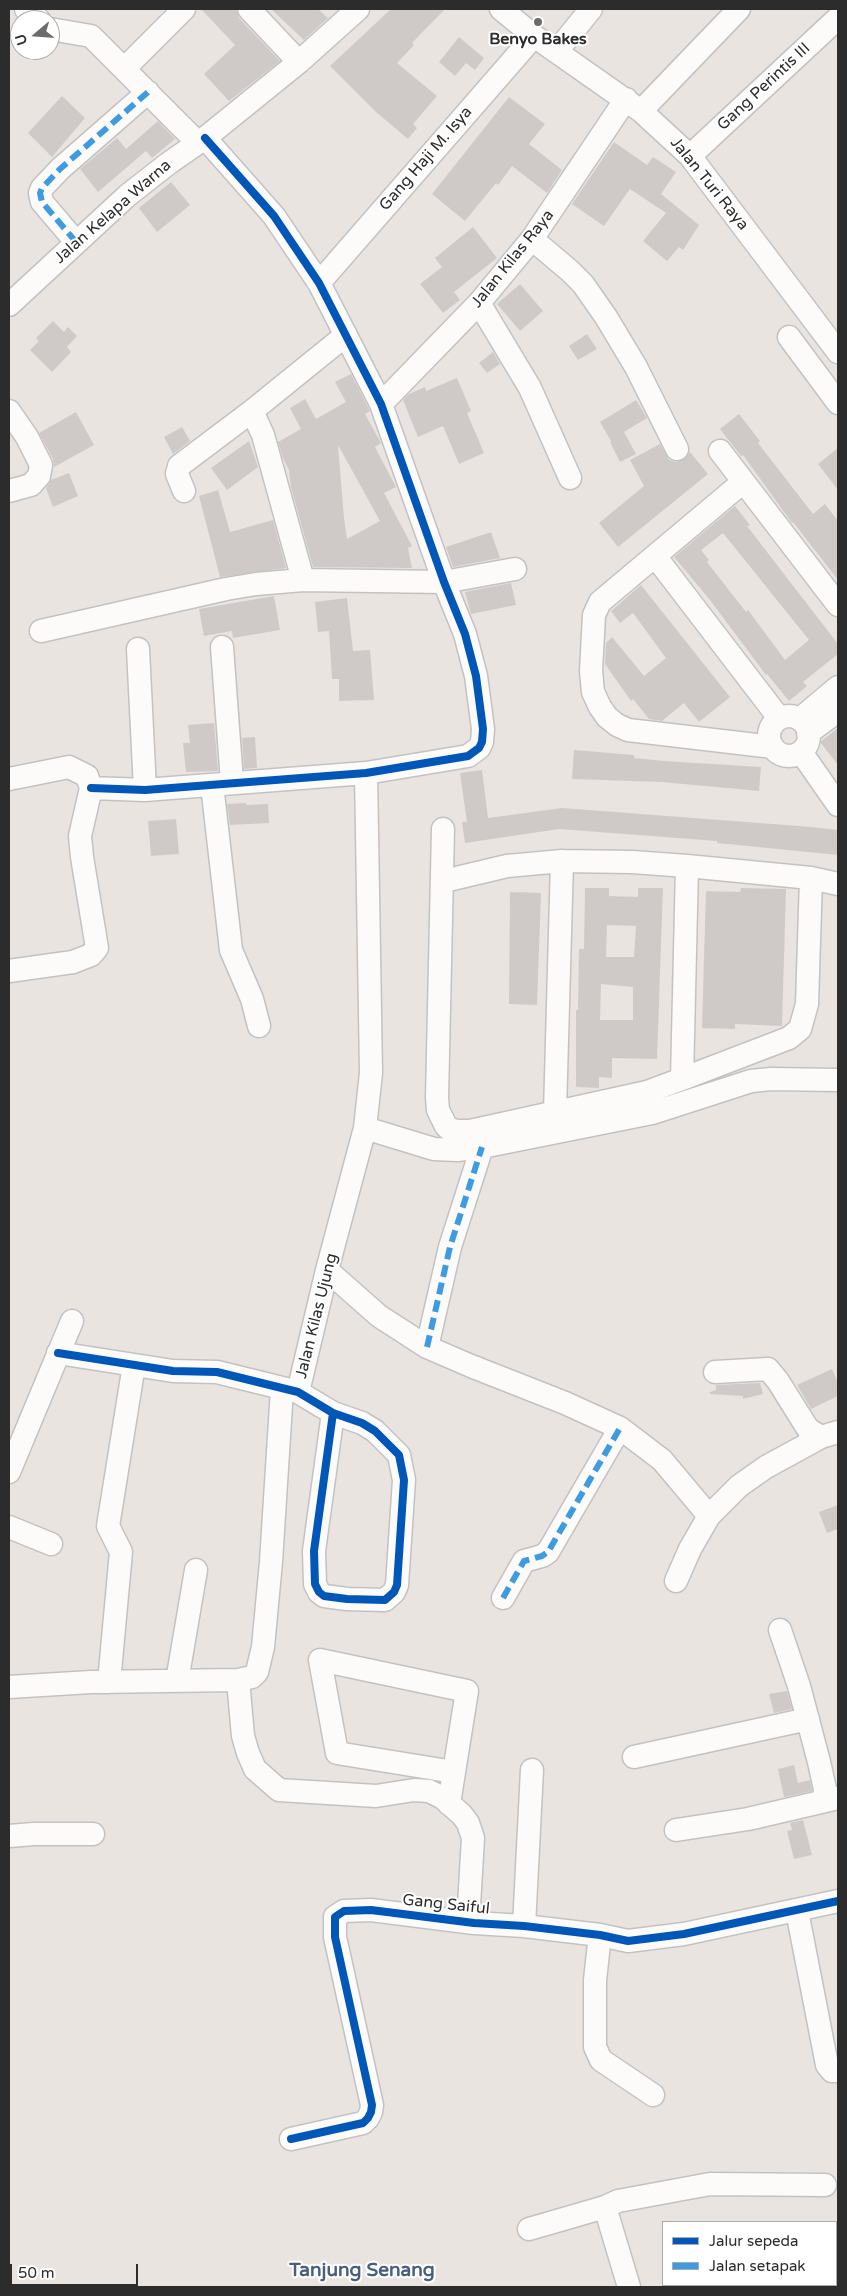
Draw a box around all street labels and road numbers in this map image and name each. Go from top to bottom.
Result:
street label: Gang Perintis III [714,39,814,135]
street label: Gang Haji M. Isya [376,103,476,215]
street label: Jalan Turi Raya [666,134,752,234]
street label: Jalan Kelapa Warna [51,156,175,268]
street label: Jalan Kilas Raya [468,206,558,312]
street label: Jalan Kilas Ujung [292,1251,342,1381]
street label: Gang Saiful [401,1891,491,1919]

